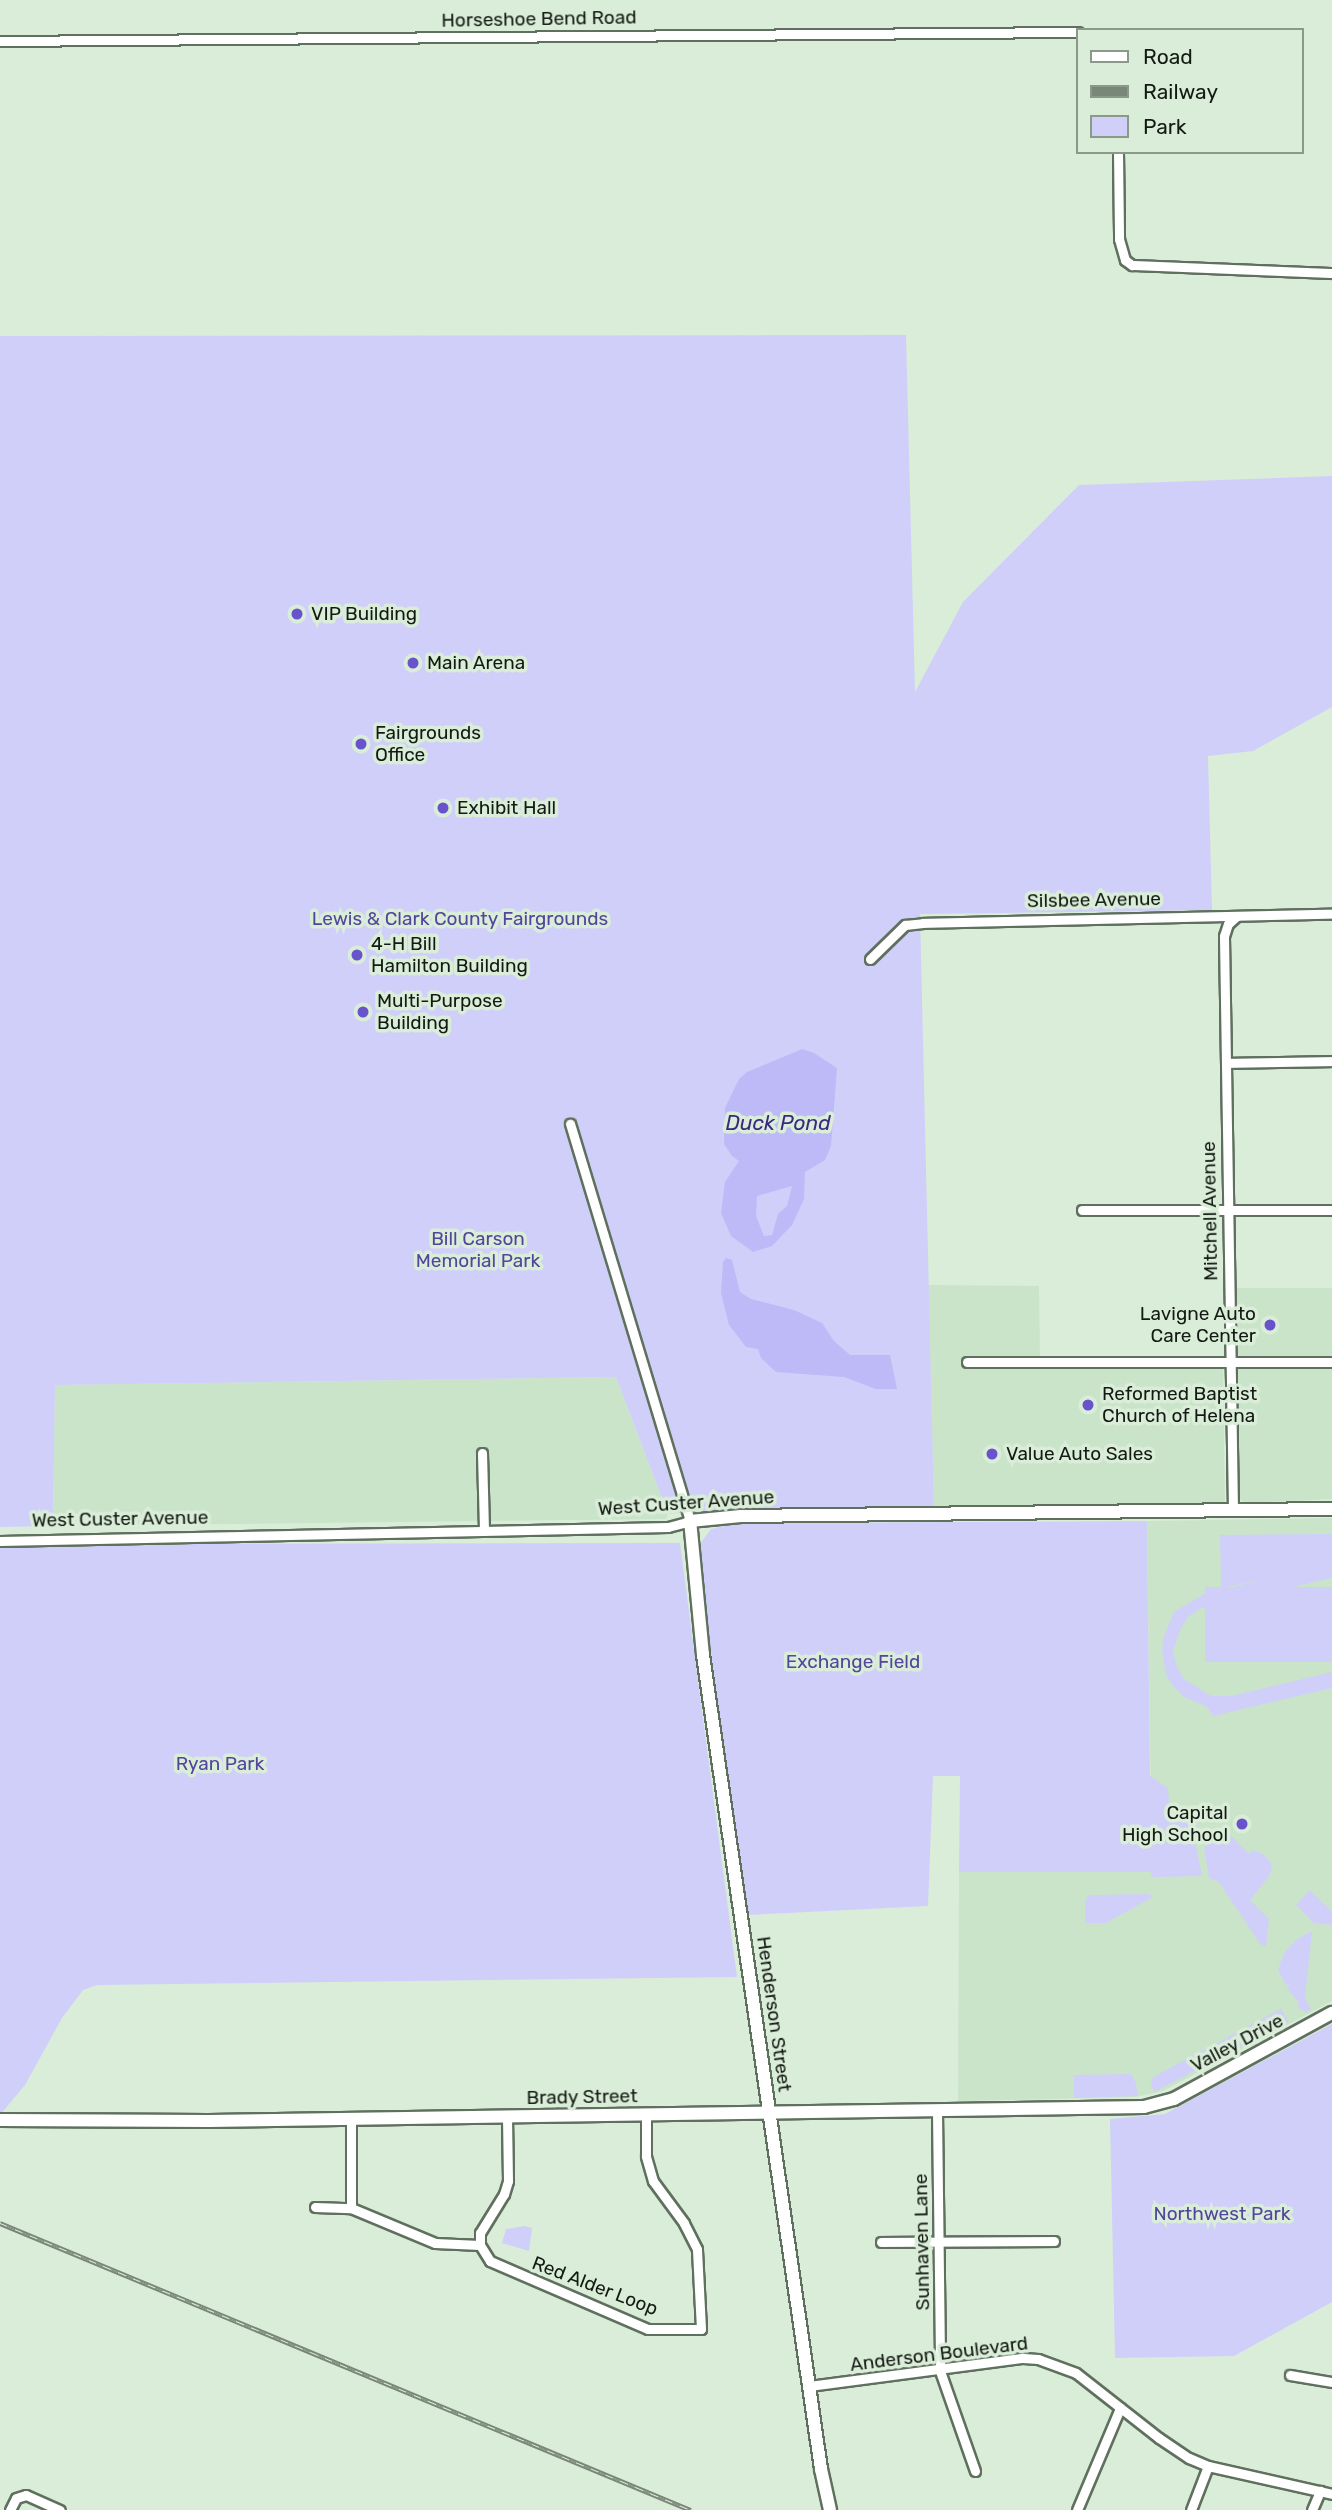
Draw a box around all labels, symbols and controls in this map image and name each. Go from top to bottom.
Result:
street label: Horseshoe Bend Road [441,6,637,32]
legend [1076,28,1304,154]
text: Road [1143,44,1193,69]
text: Railway [1143,79,1218,104]
text: Park [1143,114,1187,139]
place label: VIP Building [311,603,418,625]
marker: VIP Building [289,606,305,622]
place label: Main Arena [427,652,526,674]
marker: Main Arena [405,655,421,671]
place label: Fairgrounds Office [375,722,481,766]
marker: Fairgrounds Office [353,736,369,752]
place label: Exhibit Hall [457,797,556,819]
marker: Exhibit Hall [435,800,451,816]
street label: Silsbee Avenue [1027,887,1161,913]
park label: Lewis & Clark County Fairgrounds [311,908,609,930]
place label: 4-H Bill Hamilton Building [371,933,528,977]
marker: 4-H Bill Hamilton Building [349,947,365,963]
place label: Multi-Purpose Building [377,990,503,1034]
marker: Multi-Purpose Building [355,1004,371,1020]
water label: Duck Pond [725,1110,831,1136]
street label: Mitchell Avenue [1197,1141,1223,1281]
park label: Bill Carson Memorial Park [416,1228,540,1272]
place label: Lavigne Auto Care Center [1139,1303,1256,1347]
marker: Lavigne Auto Care Center [1262,1317,1278,1333]
place label: Reformed Baptist Church of Helena [1102,1383,1257,1427]
marker: Reformed Baptist Church of Helena [1080,1397,1096,1413]
place label: Value Auto Sales [1006,1443,1153,1465]
marker: Value Auto Sales [984,1446,1000,1462]
street label: West Custer Avenue [597,1485,775,1521]
street label: West Custer Avenue [31,1506,209,1532]
park label: Exchange Field [786,1651,920,1673]
park label: Ryan Park [176,1753,264,1775]
place label: Capital High School [1122,1802,1228,1846]
marker: Capital High School [1234,1816,1250,1832]
street label: Henderson Street [752,1935,796,2093]
street label: Valley Drive [1187,2009,1287,2077]
street label: Brady Street [526,2085,638,2109]
street label: Sunhaven Lane [909,2173,935,2311]
park label: Northwest Park [1153,2203,1291,2225]
street label: Red Alder Loop [528,2251,662,2321]
street label: Anderson Boulevard [849,2332,1029,2376]

